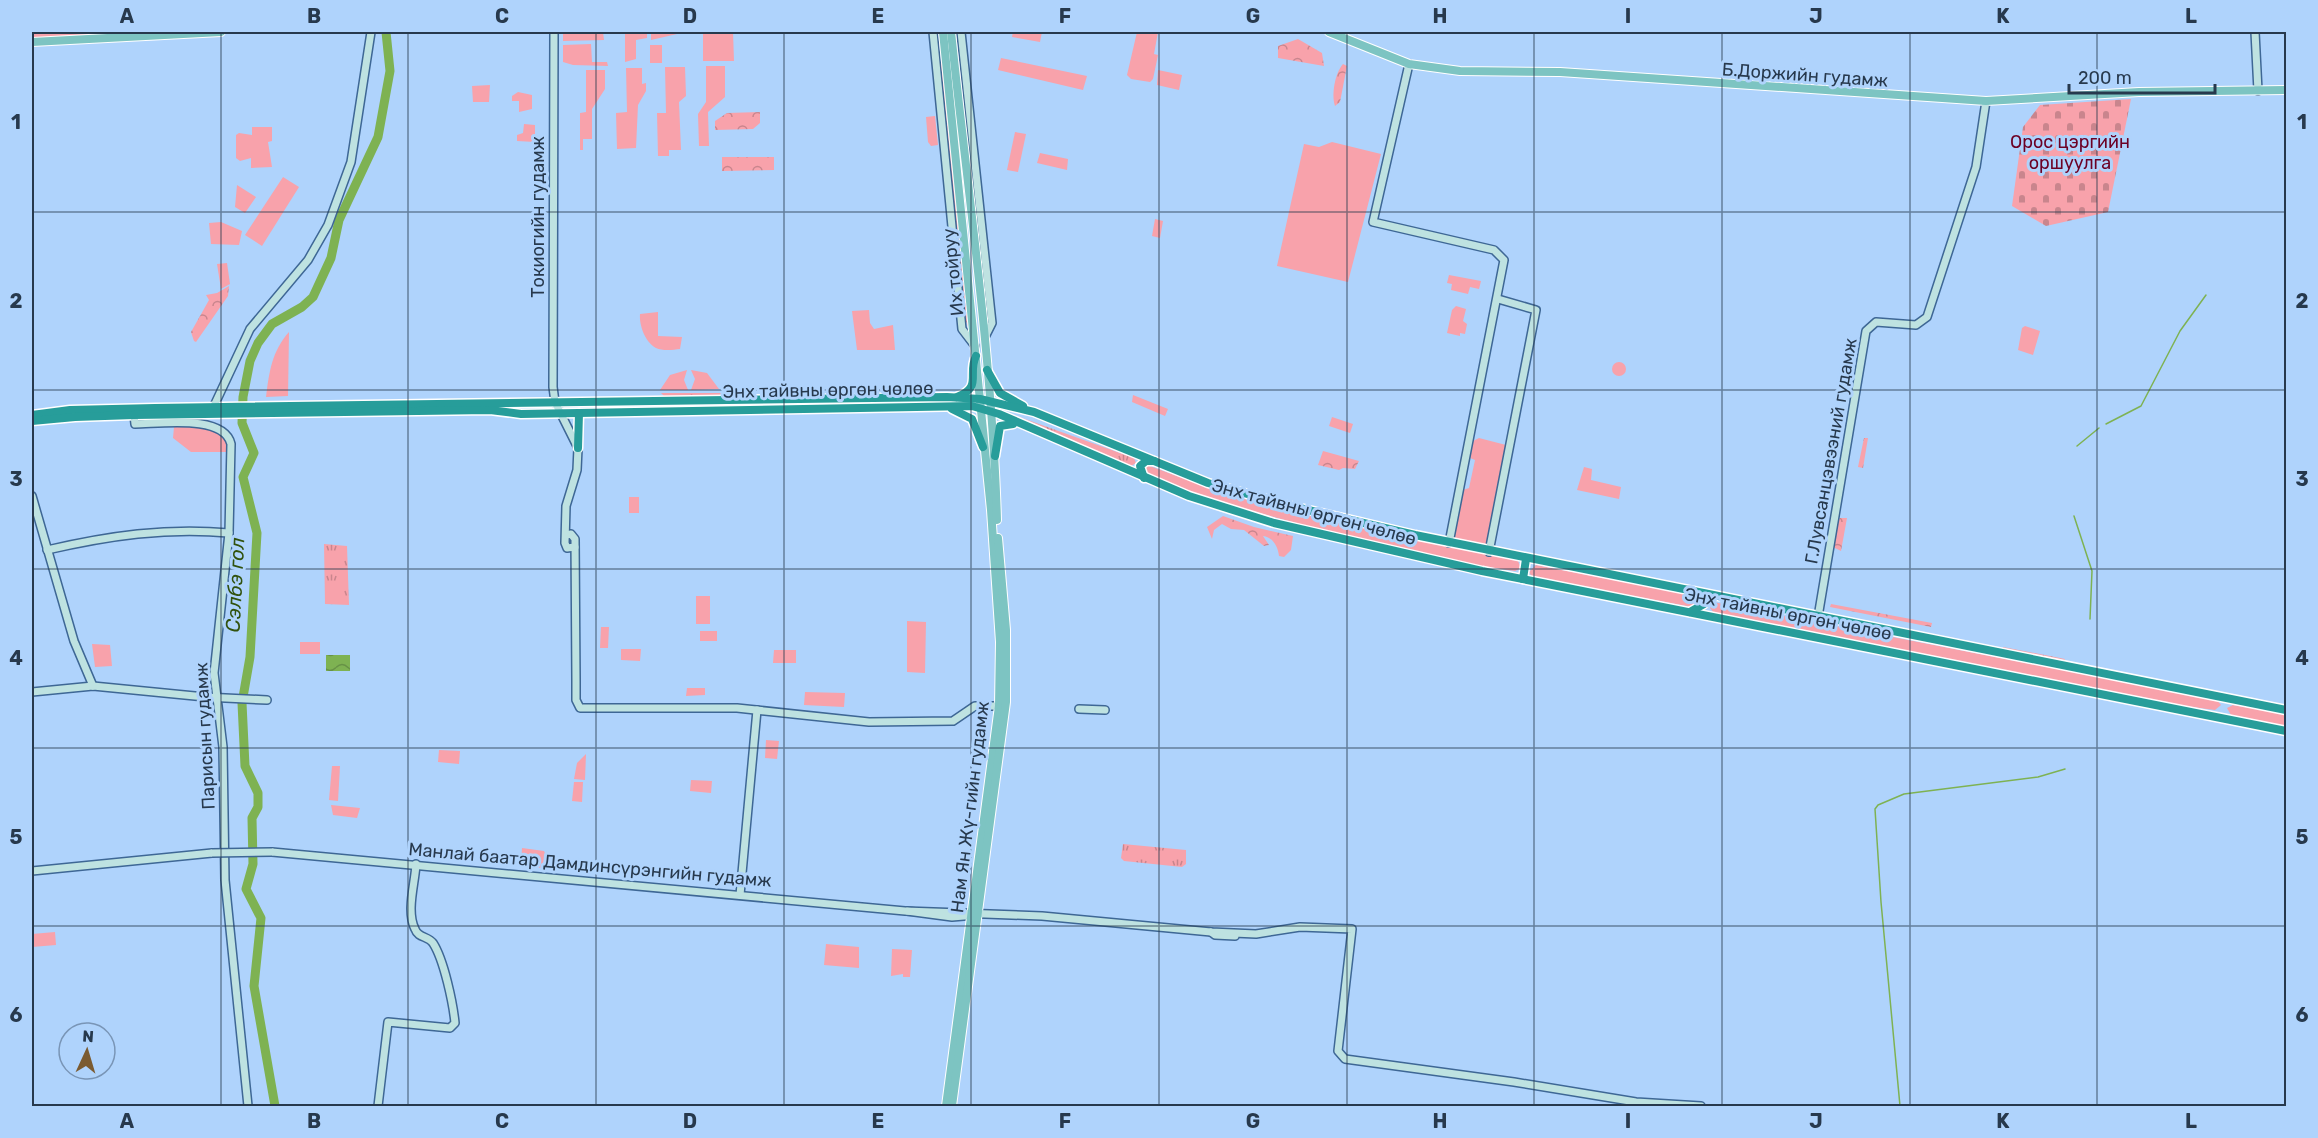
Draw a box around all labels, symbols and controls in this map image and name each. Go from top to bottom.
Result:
text: A [120,4,135,28]
text: B [307,4,321,28]
text: C [495,4,509,28]
text: D [683,4,697,28]
text: E [872,4,884,28]
text: F [1059,4,1071,28]
text: G [1246,4,1260,28]
text: H [1433,4,1447,28]
text: I [1625,4,1631,28]
text: J [1809,4,1823,28]
text: K [1996,4,2010,28]
text: L [2185,4,2197,28]
scale bar [2069,57,2214,95]
street label: Б.Доржийн гудамж [1721,58,1889,92]
text: 200 m [2078,67,2132,89]
text: 1 [11,110,21,134]
text: 1 [2297,110,2307,134]
park label: Орос цэргийн оршуулга [2010,131,2130,174]
street label: Токиогийн гудамж [527,136,549,298]
street label: Их тойруу [937,227,969,317]
text: 2 [10,289,23,313]
text: 2 [2296,289,2309,313]
street label: Г.Лувсанцэвээний гудамж [1800,336,1862,566]
street label: Энх тайвны өргөн чөлөө [722,377,934,403]
text: 3 [9,467,23,491]
text: 3 [2295,467,2309,491]
street label: Энх тайвны өргөн чөлөө [1209,474,1419,550]
water label: Сэлбэ гол [221,537,249,633]
street label: Энх тайвны өргөн чөлөө [1682,583,1894,645]
text: 4 [9,646,23,670]
text: 4 [2295,646,2309,670]
street label: Парисын гудамж [190,662,220,810]
street label: Нам Ян Жү-гийн гудамж [946,700,994,914]
text: 5 [10,825,23,849]
text: 5 [2296,825,2309,849]
street label: Манлай баатар Дамдинсүрэнгийн гудамж [408,838,772,892]
text: 6 [9,1003,23,1027]
text: 6 [2295,1003,2309,1027]
north arrow [57,1021,117,1081]
text: N [82,1027,94,1046]
text: A [120,1109,135,1133]
text: B [307,1109,321,1133]
text: C [495,1109,509,1133]
text: D [683,1109,697,1133]
text: E [872,1109,884,1133]
text: F [1059,1109,1071,1133]
text: G [1246,1109,1260,1133]
text: H [1433,1109,1447,1133]
text: I [1625,1109,1631,1133]
text: J [1809,1109,1823,1133]
text: K [1996,1109,2010,1133]
text: L [2185,1109,2197,1133]

